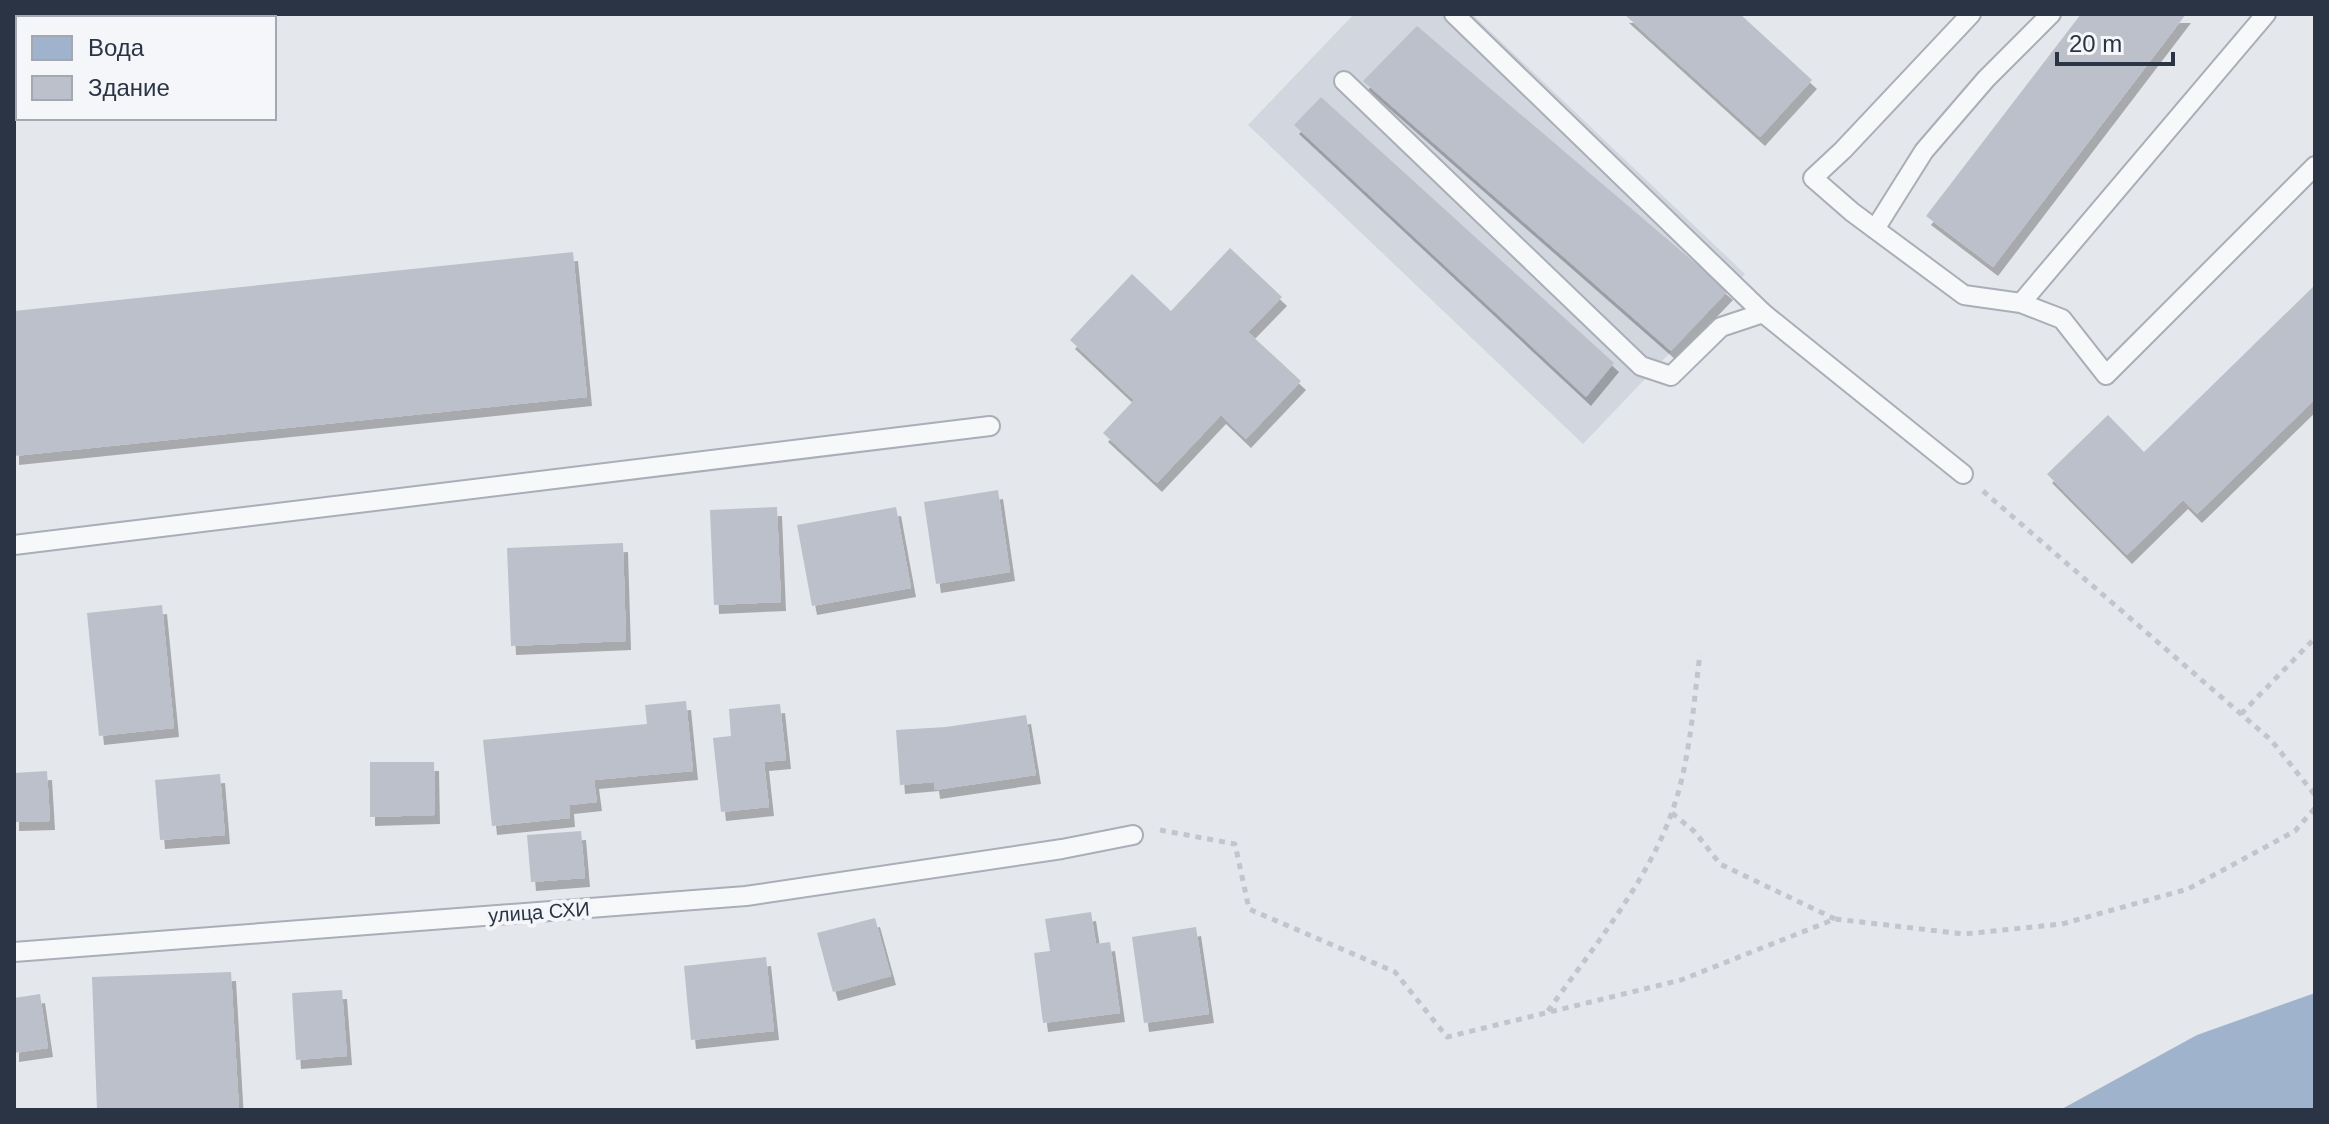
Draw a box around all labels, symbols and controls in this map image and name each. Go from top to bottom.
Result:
legend [16,16,276,120]
scale bar [2057,16,2173,66]
text: 20 m [2069,30,2122,57]
text: Вода [88,34,145,61]
text: Здание [88,74,170,101]
street label: улица СХИ [488,897,590,927]

